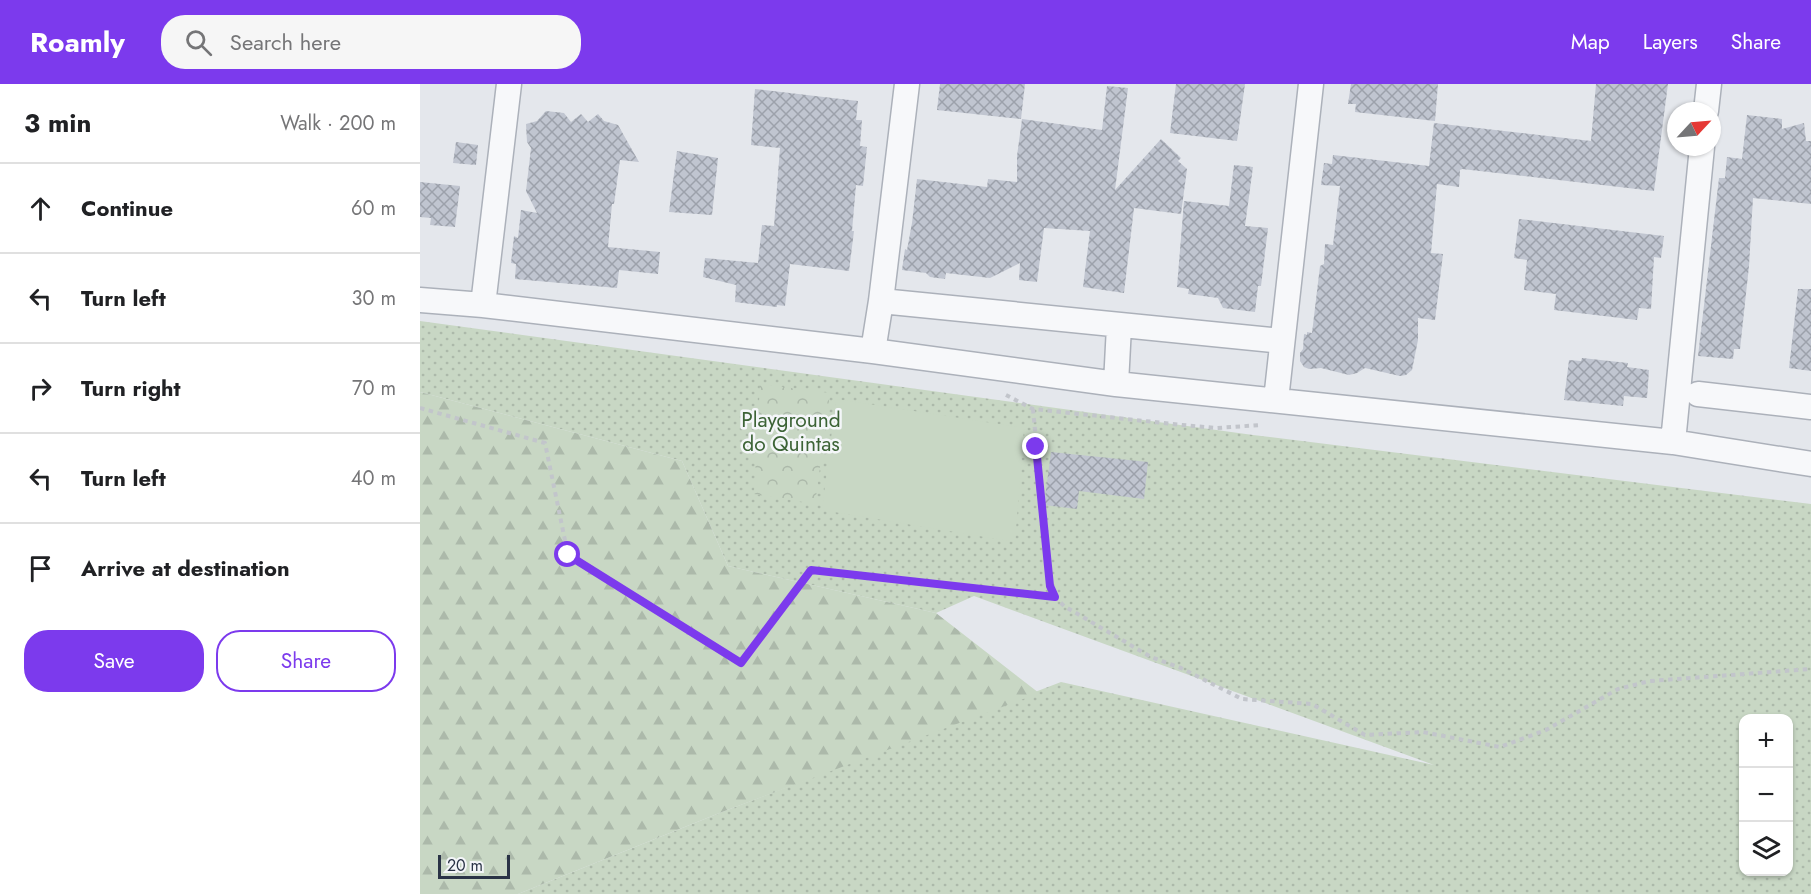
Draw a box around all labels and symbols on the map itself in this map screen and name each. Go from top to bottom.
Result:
north arrow [1667,102,1721,156]
park label: Playground do Quintas [741,405,841,459]
route end [1022,433,1048,459]
route start [554,541,580,567]
scale bar [438,852,510,880]

